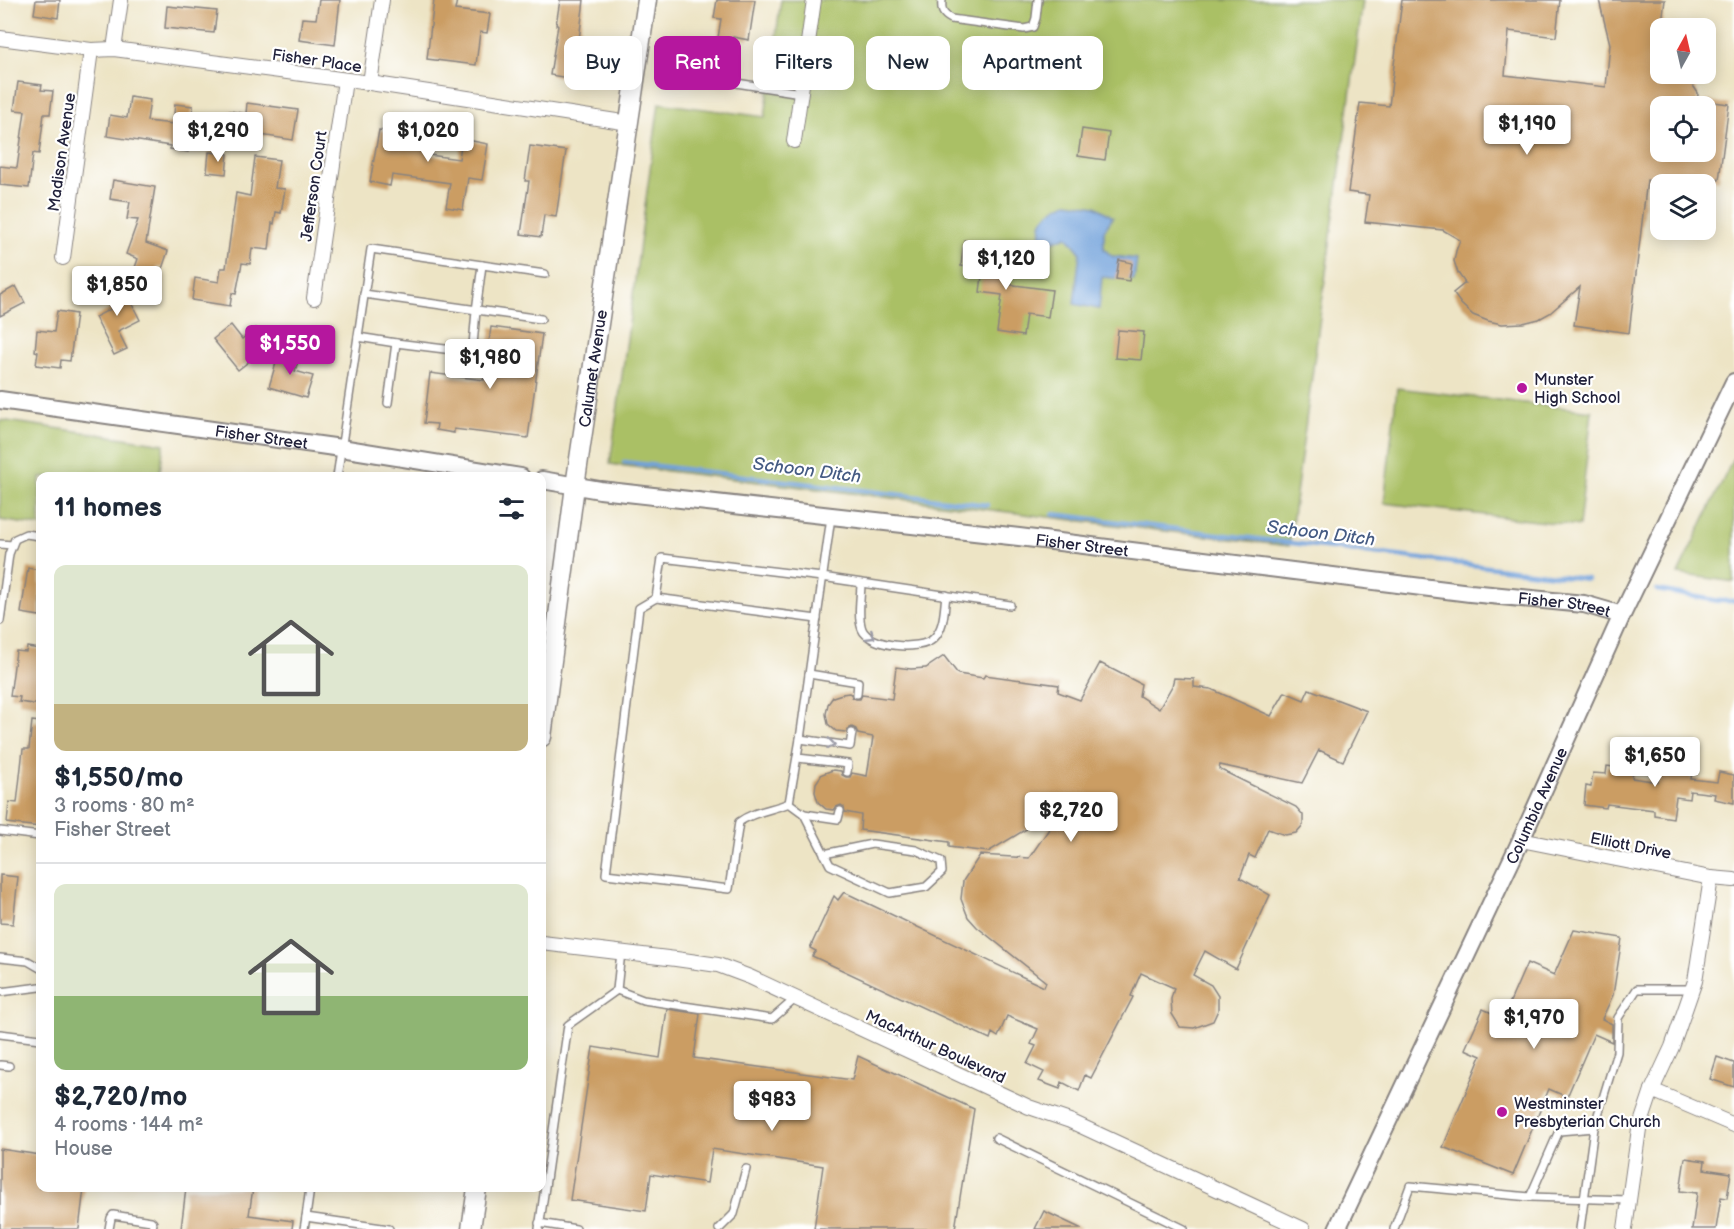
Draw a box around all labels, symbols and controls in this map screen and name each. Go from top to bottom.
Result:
north arrow [1650,18,1716,84]
map controls [1650,18,1716,240]
chip: Buy [564,36,642,90]
chip: Rent [654,36,741,90]
chip: Filters [753,36,854,90]
chip: New [866,36,950,90]
chip: Apartment [962,36,1103,90]
street label: Fisher Place [271,46,363,77]
street label: Madison Avenue [45,91,80,213]
button: locate [1650,96,1716,162]
pin: $1,190 [1478,105,1576,156]
pin: $1,290 [169,112,267,163]
pin: $1,020 [379,112,477,163]
text: $1,190 [1498,112,1556,136]
text: $1,290 [187,119,249,143]
text: $1,020 [397,119,459,143]
street label: Jefferson Court [297,130,332,243]
button: layers [1650,174,1716,240]
pin: $1,120 [957,240,1055,291]
text: $1,120 [977,247,1035,271]
pin: $1,850 [68,266,166,317]
text: $1,850 [86,273,148,297]
street label: Calumet Avenue [576,308,612,429]
pin: $1,550 [241,325,339,376]
text: $1,550 [259,332,321,356]
pin: $1,980 [441,339,539,390]
text: $1,980 [459,346,521,370]
place label: Munster High School [1534,371,1620,408]
marker: Munster High School [1515,381,1529,395]
street label: Fisher Street [214,422,309,454]
water label: Schoon Ditch [752,453,862,488]
icon: filters [495,492,528,525]
text: 11 homes [54,493,162,524]
water label: Schoon Ditch [1266,516,1376,551]
street label: Fisher Street [1034,531,1129,562]
street label: Fisher Street [1517,590,1612,622]
icon: home [237,604,345,712]
one-way arrow [865,628,875,640]
one-way arrow [827,737,836,749]
pin: $1,650 [1606,737,1704,788]
street label: Columbia Avenue [1503,744,1573,868]
text: $1,650 [1624,744,1686,768]
text: $1,550/mo [54,763,183,794]
pin: $2,720 [1022,792,1120,843]
text: 3 rooms · 80 m² [54,794,195,818]
text: $2,720 [1039,799,1103,823]
text: Fisher Street [54,818,171,842]
street label: Elliott Drive [1589,829,1673,864]
icon: home [237,923,345,1031]
pin: $1,970 [1485,999,1583,1050]
street label: MacArthur Boulevard [862,1006,1009,1088]
text: $1,970 [1503,1006,1565,1030]
pin: $983 [736,1081,808,1132]
text: $2,720/mo [54,1082,187,1113]
text: $983 [748,1088,796,1112]
place label: Westminster Presbyterian Church [1514,1095,1661,1132]
marker: Westminster Presbyterian Church [1495,1105,1509,1119]
text: 4 rooms · 144 m² [54,1113,203,1137]
text: House [54,1137,113,1161]

